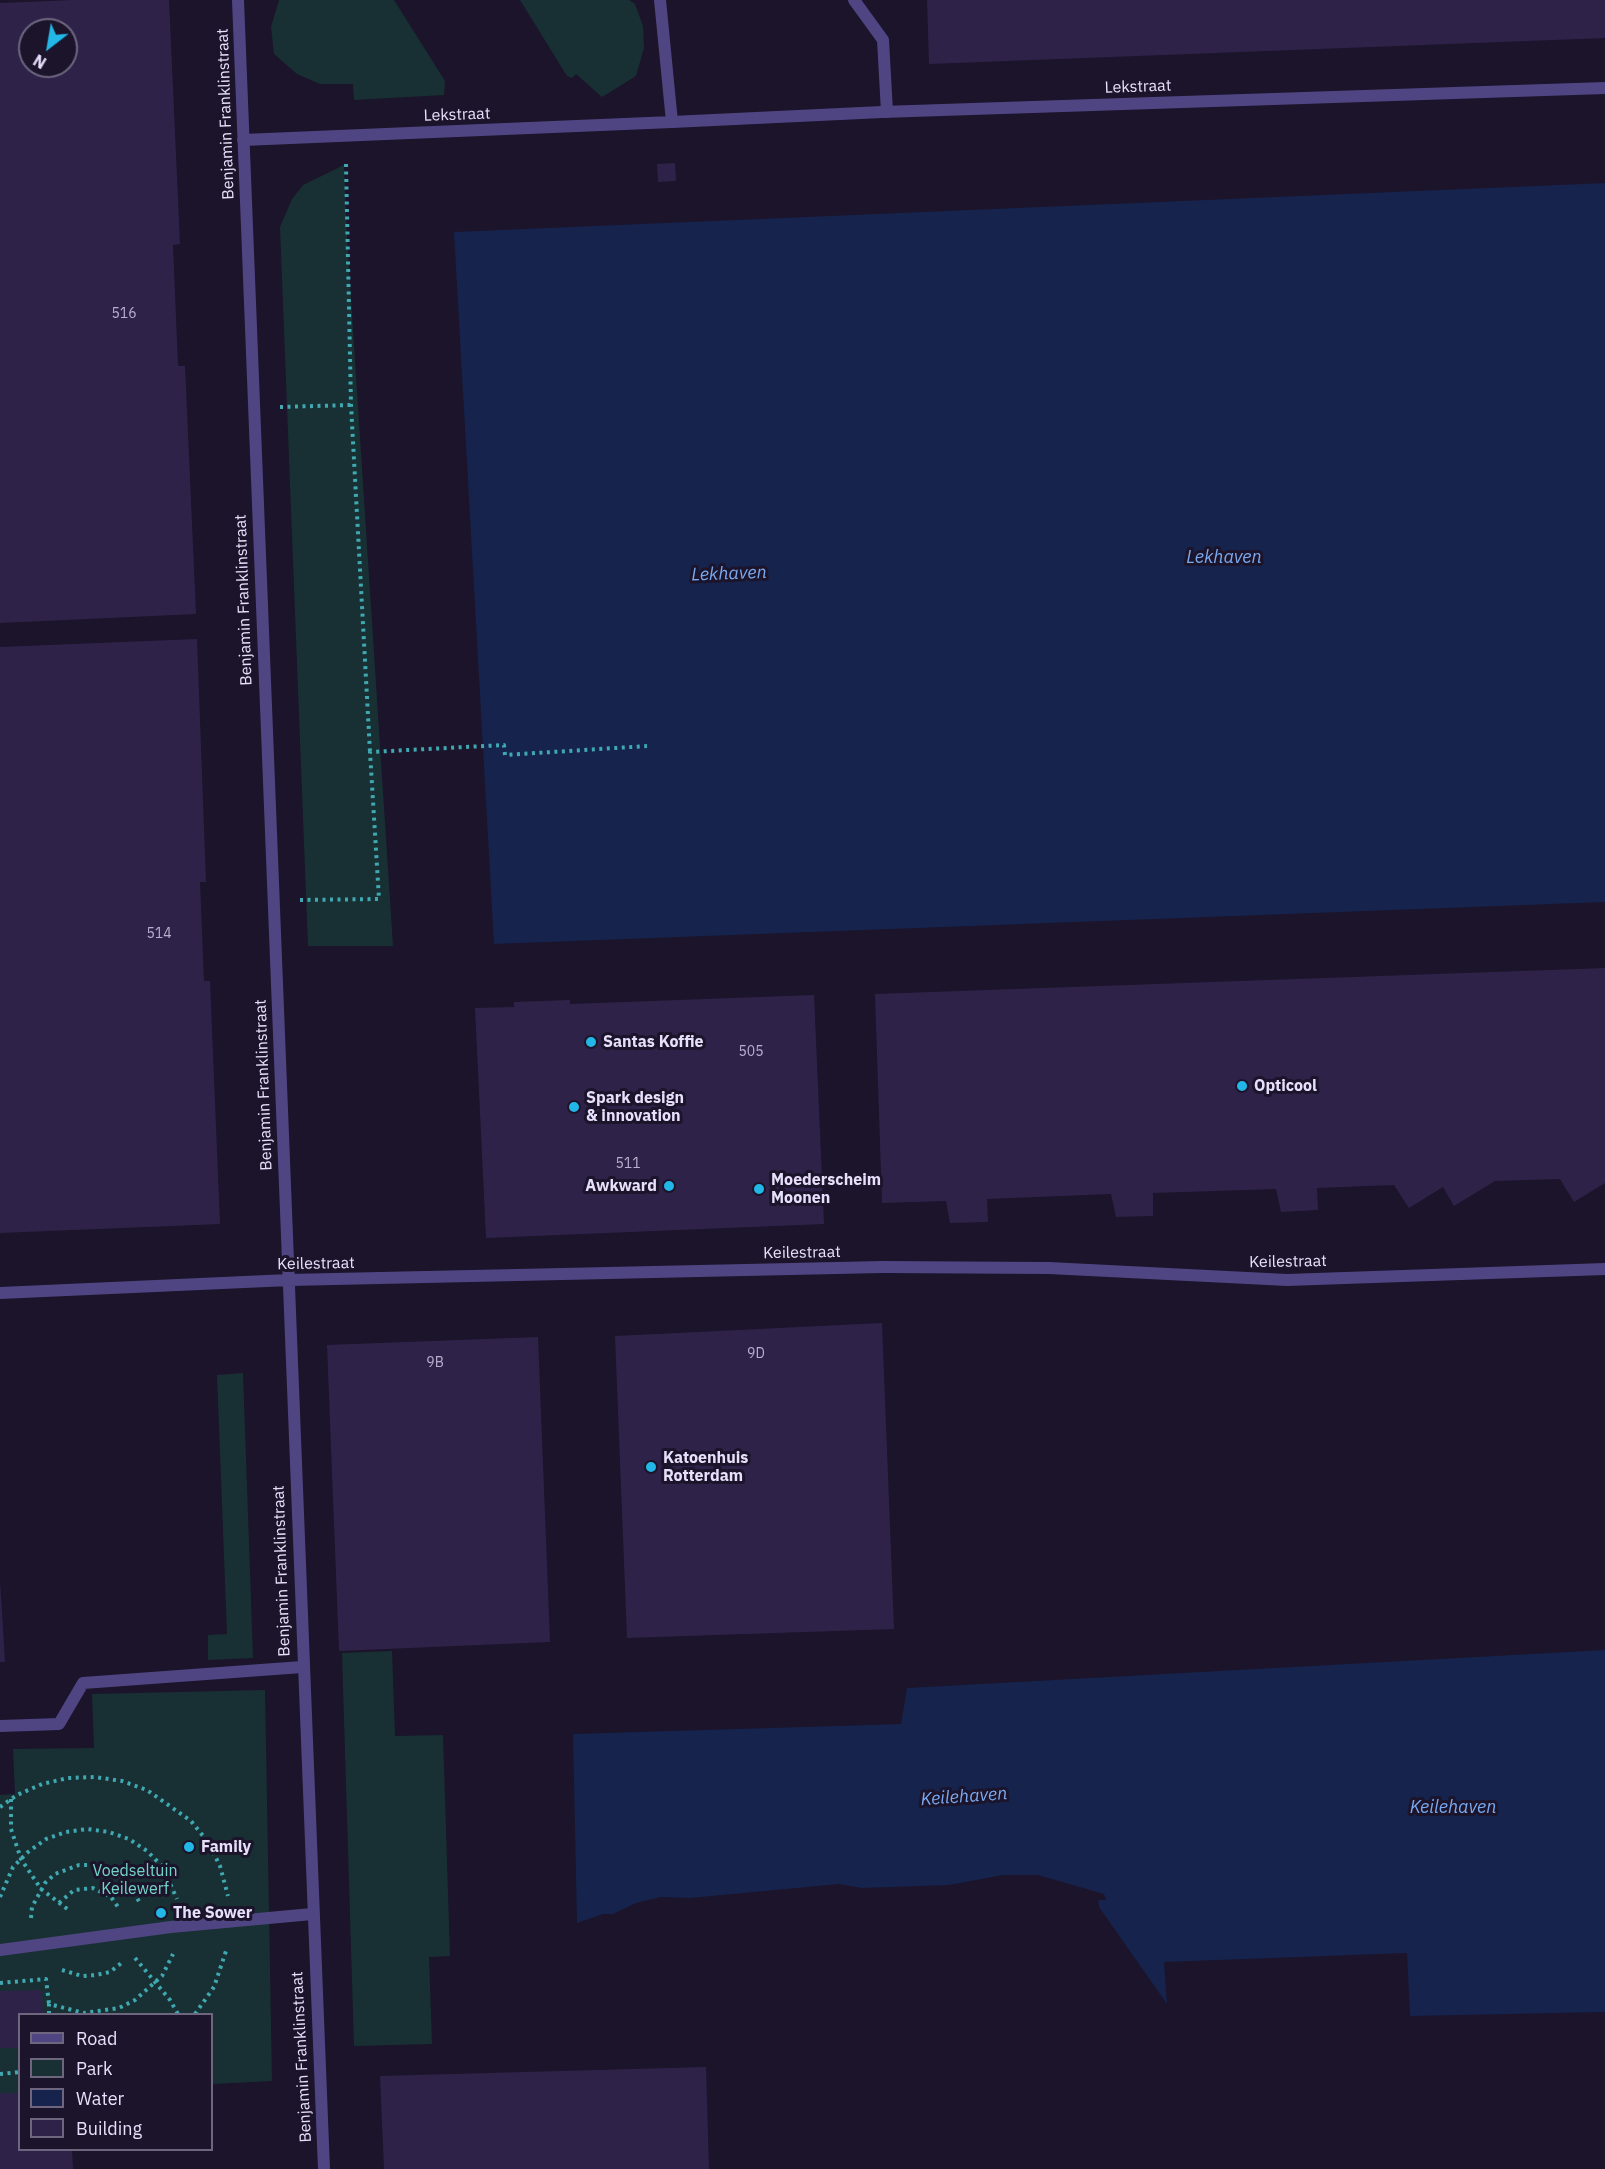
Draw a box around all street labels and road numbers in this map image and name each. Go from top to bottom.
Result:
street label: Benjamin Franklinstraat [213,28,239,200]
street label: Lekstraat [1104,76,1172,98]
street label: Lekstraat [423,104,491,126]
street label: Benjamin Franklinstraat [231,514,257,686]
street label: Benjamin Franklinstraat [251,999,277,1171]
street label: Keilestraat [763,1243,841,1263]
street label: Keilestraat [1249,1252,1327,1272]
street label: Keilestraat [277,1254,355,1274]
street label: Benjamin Franklinstraat [269,1485,295,1657]
street label: Benjamin Franklinstraat [288,1971,316,2143]

